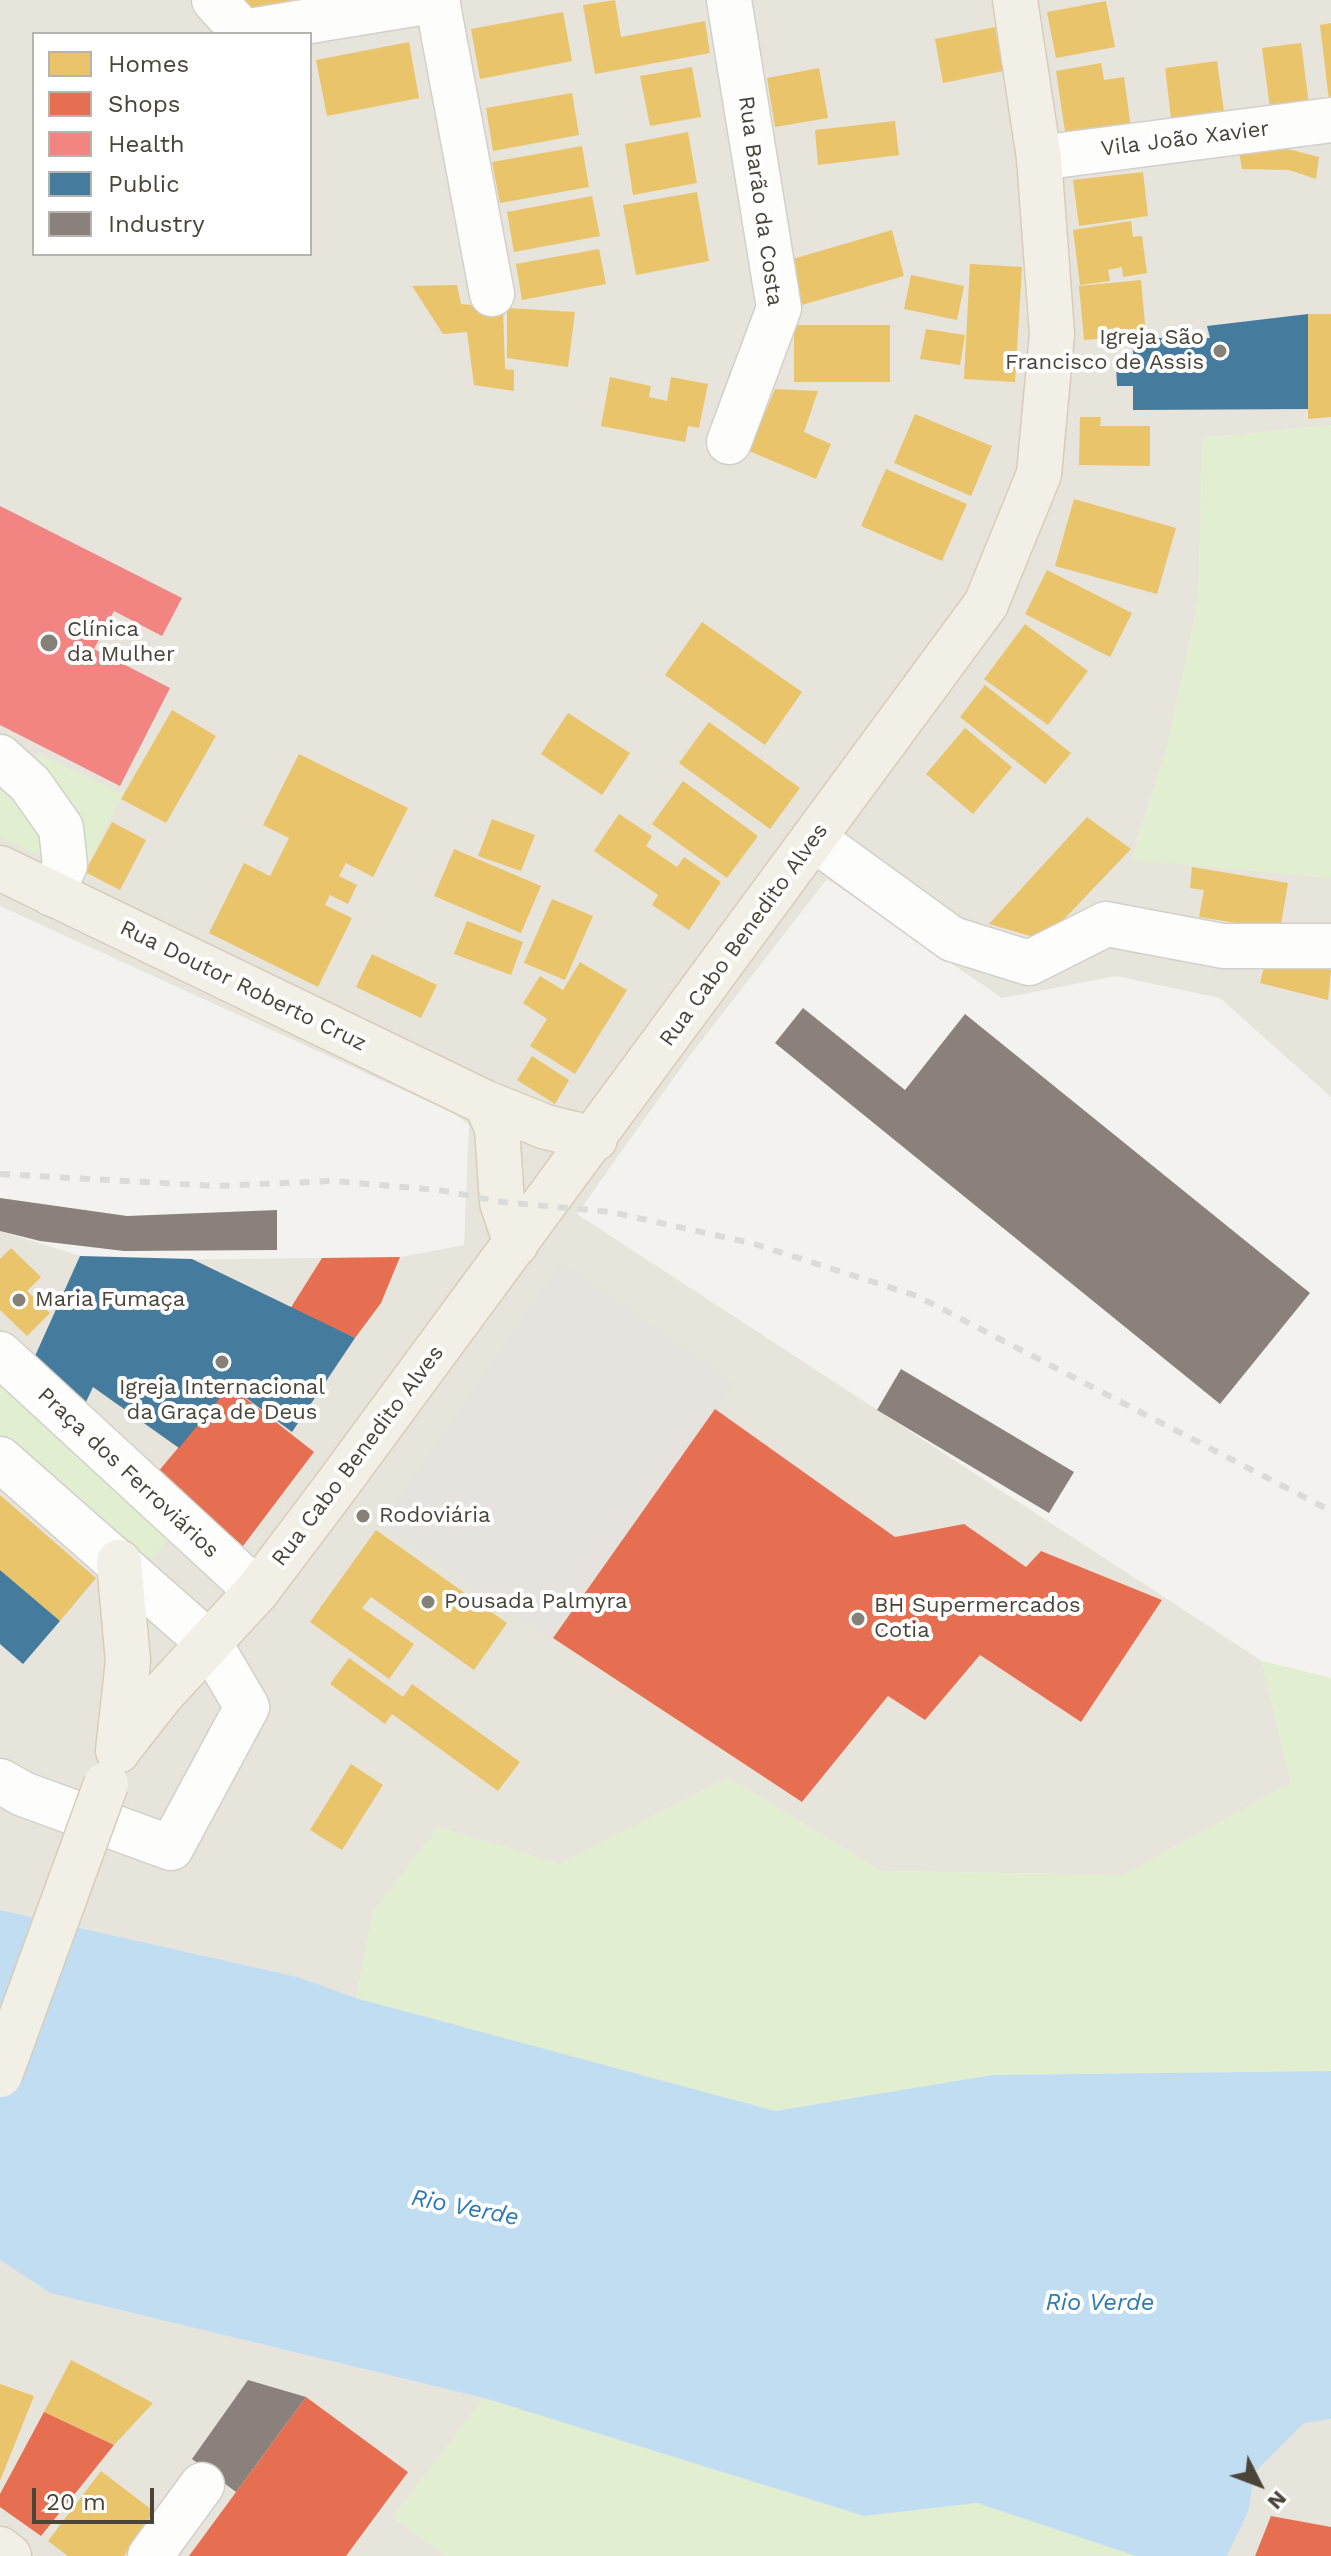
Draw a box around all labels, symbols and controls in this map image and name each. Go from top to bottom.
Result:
legend [32,32,312,256]
text: Homes [108,50,189,78]
text: Shops [108,90,180,118]
street label: Rua Barão da Costa [732,94,788,308]
street label: Vila João Xavier [1099,116,1271,162]
text: Health [108,130,185,158]
text: Public [108,170,180,198]
text: Industry [108,210,205,238]
place label: Igreja São Francisco de Assis [1005,325,1204,376]
marker: Igreja São Francisco de Assis [1211,342,1229,360]
place label: Clínica da Mulher [67,617,175,668]
marker: Clínica da Mulher [38,632,60,654]
street label: Rua Cabo Benedito Alves [654,818,834,1052]
street label: Rua Doutor Roberto Cruz [115,915,371,1057]
place label: Maria Fumaça [35,1287,185,1313]
marker: Maria Fumaça [10,1291,28,1309]
street label: Rua Cabo Benedito Alves [266,1340,450,1572]
marker: Igreja Internacional da Graça de Deus [213,1353,231,1371]
place label: Igreja Internacional da Graça de Deus [119,1375,325,1426]
street label: Praça dos Ferroviários [32,1382,224,1564]
place label: Rodoviária [379,1503,490,1529]
marker: Rodoviária [354,1507,372,1525]
place label: Pousada Palmyra [444,1589,628,1615]
marker: Pousada Palmyra [419,1593,437,1611]
place label: BH Supermercados Cotia [874,1593,1081,1644]
marker: BH Supermercados Cotia [849,1610,867,1628]
water label: Rio Verde [409,2183,521,2233]
water label: Rio Verde [1046,2289,1154,2317]
north arrow [1219,2444,1299,2524]
scale bar [36,2472,158,2522]
text: N [1262,2486,1292,2515]
text: 20 m [46,2488,106,2516]

